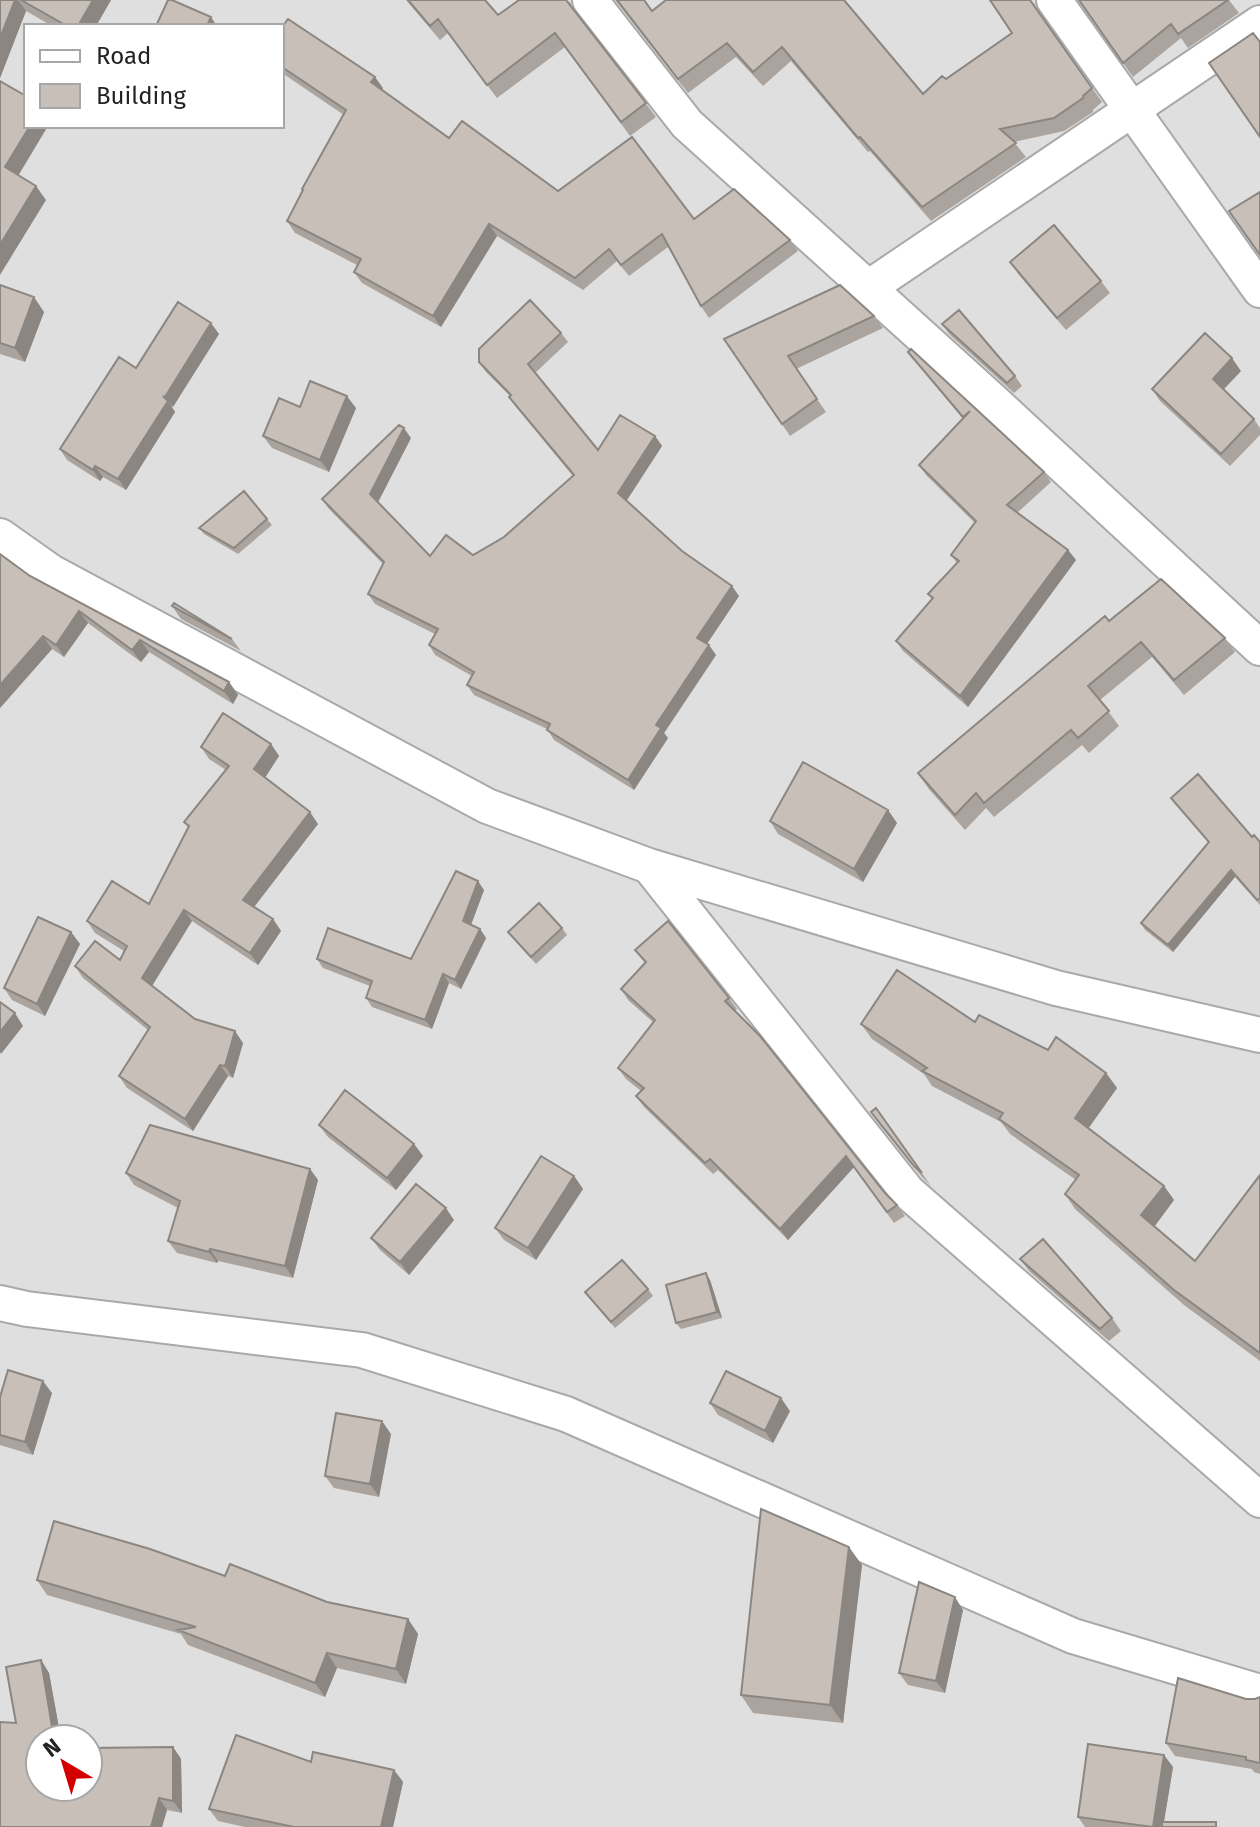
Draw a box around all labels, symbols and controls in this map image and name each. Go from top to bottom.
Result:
legend [24,24,284,128]
text: Road [96,42,151,70]
text: Building [96,82,186,110]
north arrow [24,1723,104,1803]
text: N [38,1733,66,1763]

